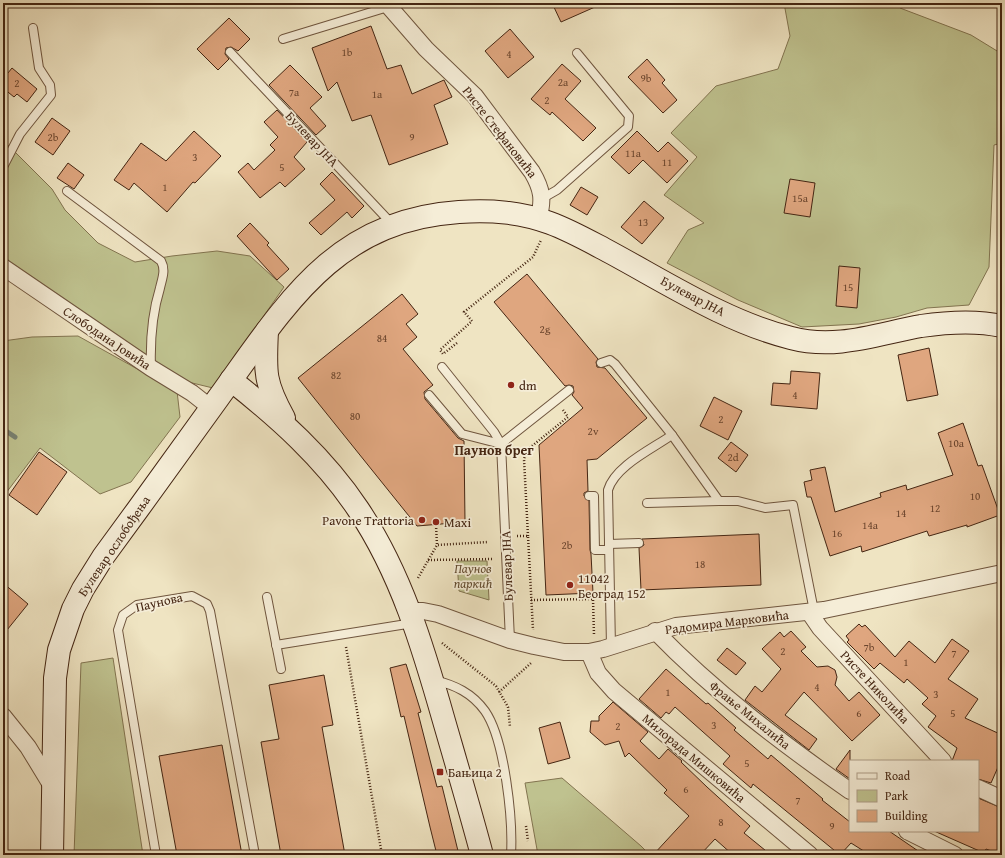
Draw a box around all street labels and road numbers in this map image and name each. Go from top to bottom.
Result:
street label: Ристе Стефановића [458,82,542,183]
street label: Булевар ЈНА [281,107,343,171]
street label: Булевар ЈНА [658,271,729,321]
street label: Слободана Јовића [59,302,155,375]
street label: Булевар ослобођења [73,491,155,600]
street label: Булевар ЈНА [496,530,518,601]
street label: Паунова [134,587,185,617]
street label: Радомира Марковића [664,605,791,639]
street label: Ристе Николића [836,646,915,728]
street label: Фрање Михалића [705,676,795,754]
street label: Милорада Мишковића [638,709,750,808]

